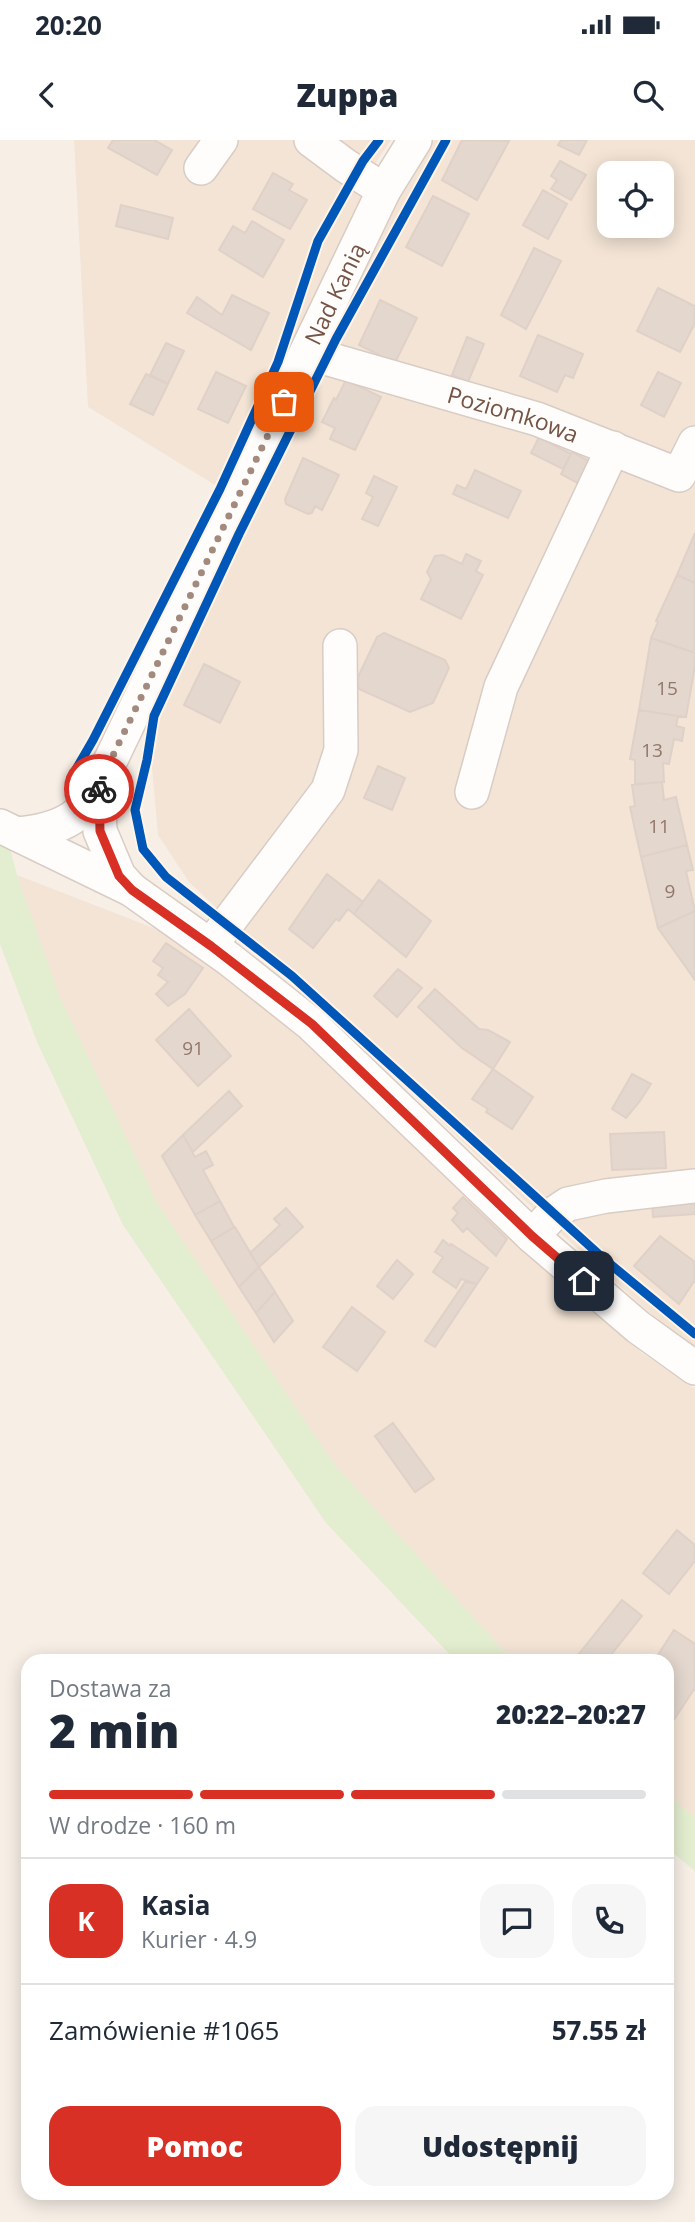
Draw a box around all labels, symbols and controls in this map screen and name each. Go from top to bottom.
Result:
text: 20:20 [35,7,102,43]
text: Zuppa [296,73,399,116]
icon: back [28,76,66,114]
icon: search [629,76,667,114]
map controls [597,161,674,238]
button: locate [597,161,674,238]
street label: Nad Kanią [296,237,373,350]
pin [254,372,314,432]
street label: Poziomkowa [444,378,583,450]
icon: bag [265,383,303,421]
house number: 15 [656,675,678,701]
house number: 13 [641,737,663,763]
courier [64,754,134,824]
icon: bike [80,770,118,808]
house number: 11 [648,813,670,839]
house number: 9 [665,878,675,904]
house number: 91 [182,1035,204,1061]
pin [554,1251,614,1311]
icon: home [565,1262,603,1300]
text: Dostawa za [49,1672,172,1704]
text: 20:22–20:27 [496,1696,646,1732]
text: 2 min [49,1699,180,1761]
text: W drodze · 160 m [49,1809,236,1841]
button: chat [480,1884,554,1958]
button: phone [572,1884,646,1958]
text: Kasia [141,1887,211,1923]
text: K [77,1903,95,1939]
text: Kurier · 4.9 [141,1923,257,1955]
text: Zamówienie #1065 [49,2012,279,2048]
text: 57.55 zł [552,2012,646,2048]
button: Pomoc [49,2106,341,2186]
button: Udostępnij [355,2106,646,2186]

